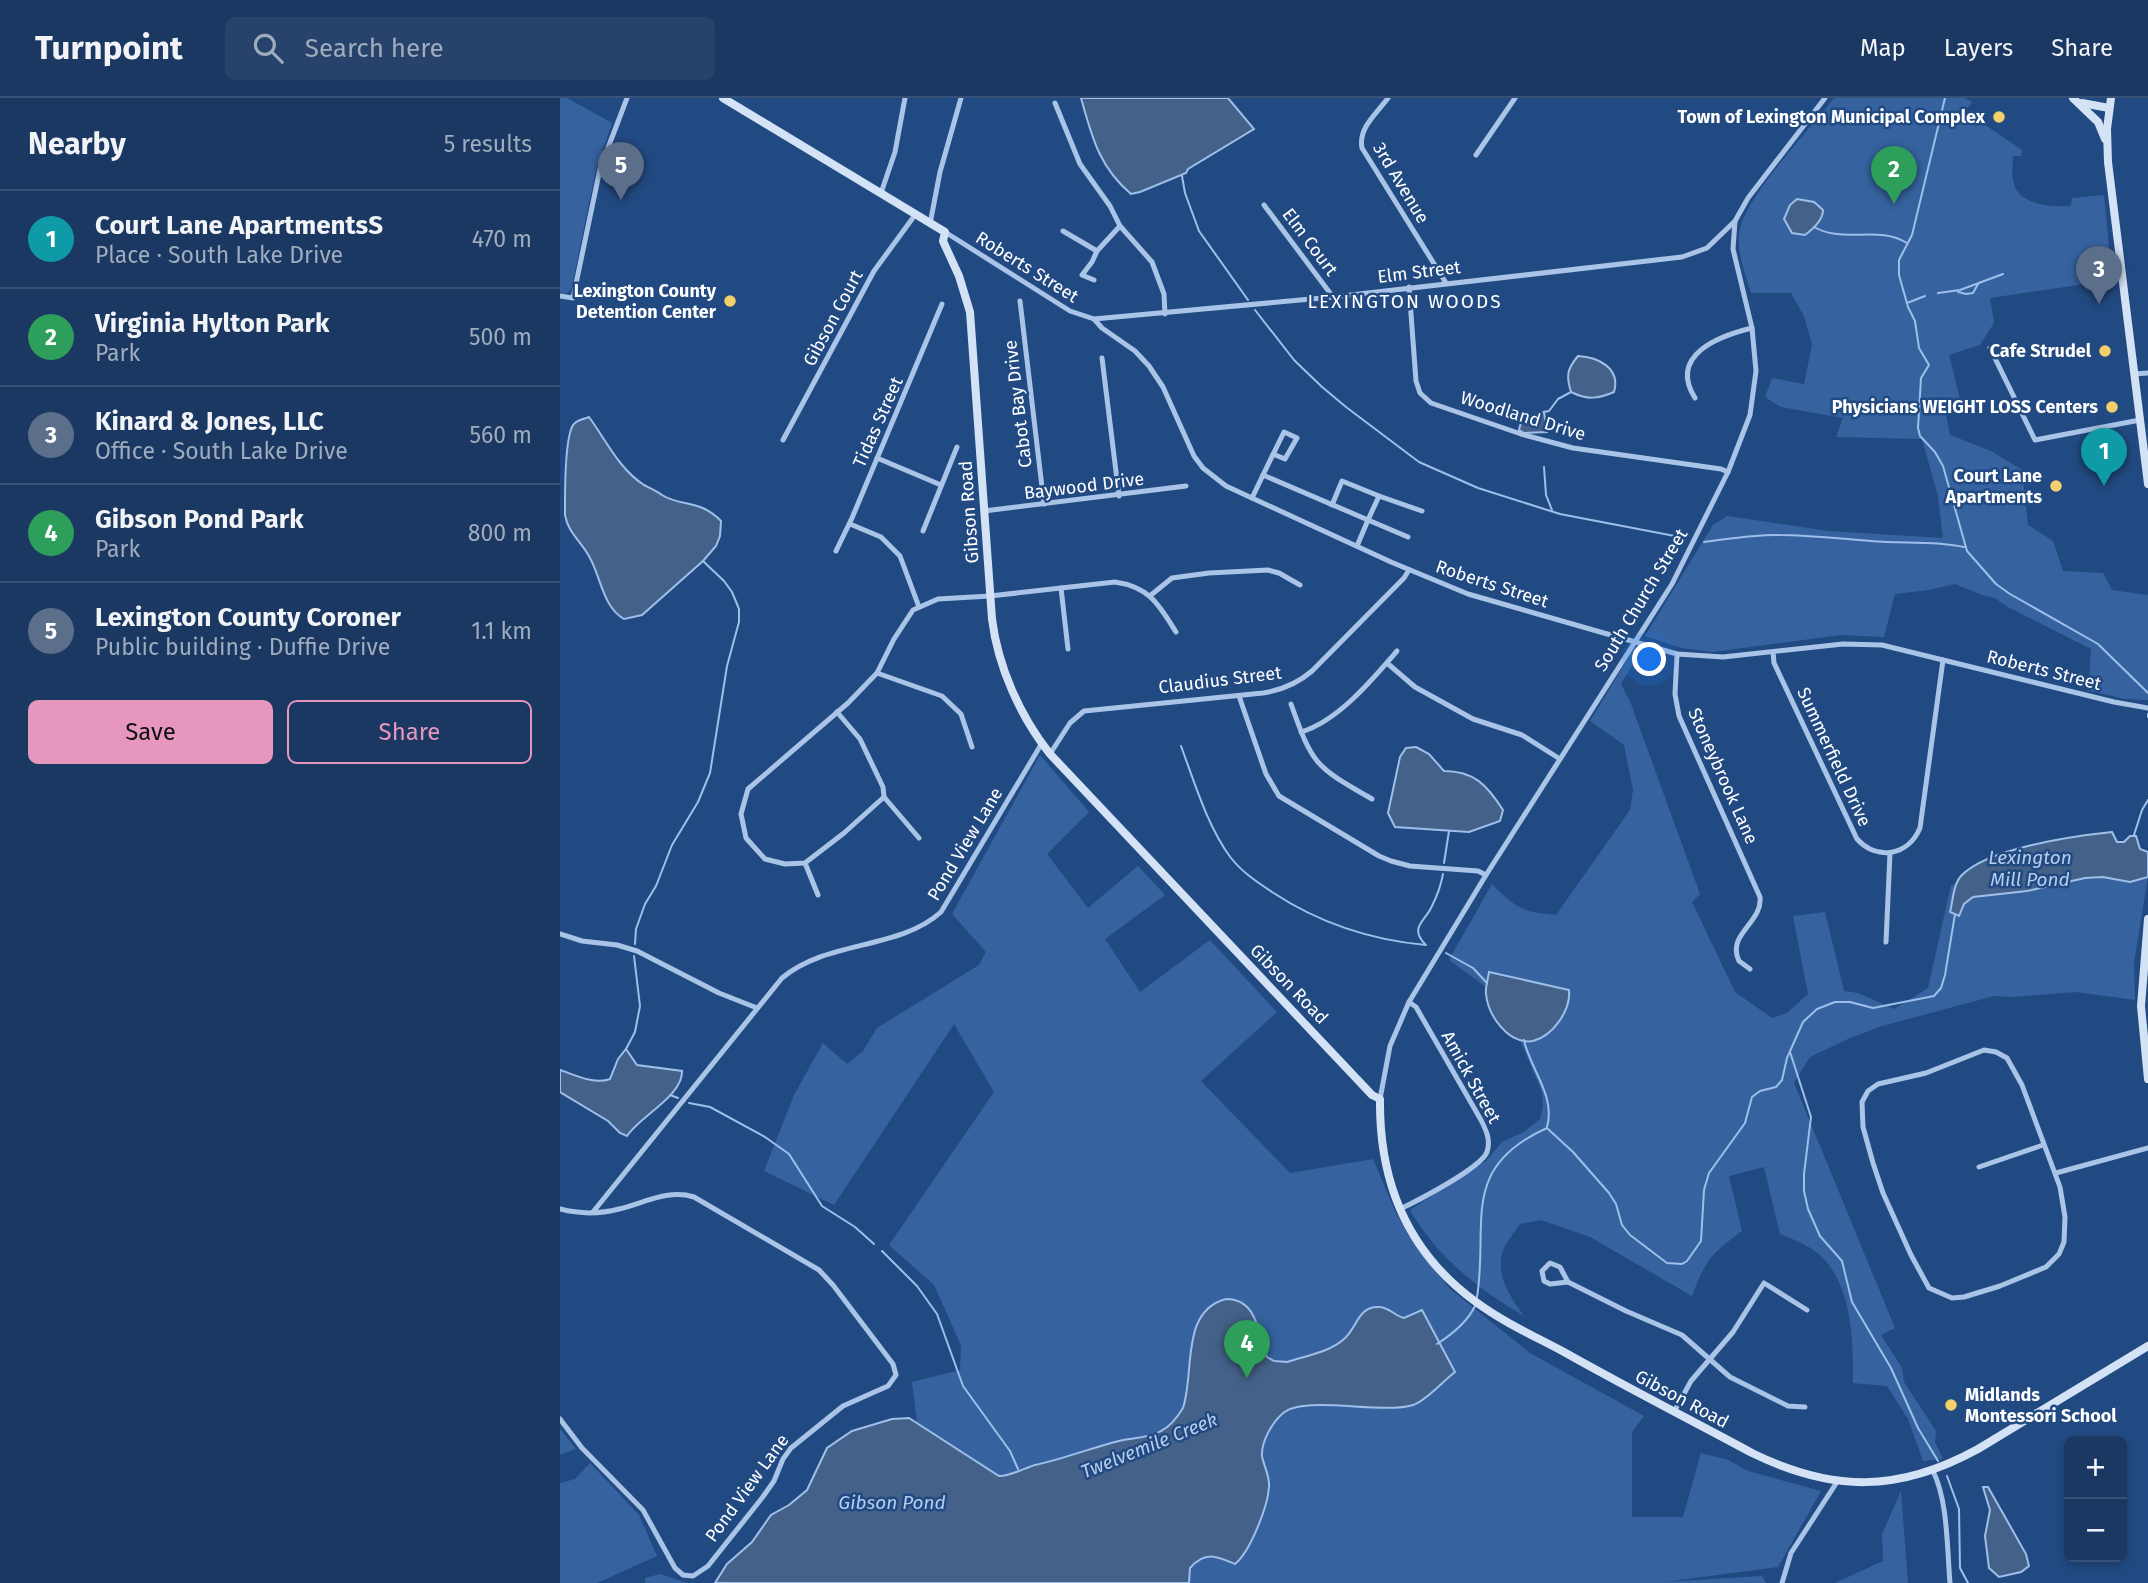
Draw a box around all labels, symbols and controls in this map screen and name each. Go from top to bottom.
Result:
search box [225,17,715,80]
text: Turnpoint [35,28,183,68]
icon: search [249,29,287,67]
text: Search here [305,33,444,64]
text: Map [1860,34,1906,62]
text: Layers [1944,34,2013,62]
text: Share [2051,34,2113,62]
place label: Town of Lexington Municipal Complex [1677,106,1986,128]
marker: Town of Lexington Municipal Complex [1991,109,2007,125]
text: Nearby [28,126,126,162]
text: 5 results [444,130,532,158]
street label: 3rd Avenue [1368,138,1434,228]
pin: 5 [598,142,644,200]
pin: 2 [1871,146,1917,204]
street label: Elm Court [1277,204,1343,281]
text: Court Lane ApartmentsS [95,210,383,241]
text: 1 [46,225,56,253]
text: 470 m [472,225,532,253]
street label: Roberts Street [972,227,1083,308]
text: Place · South Lake Drive [95,241,343,269]
pin: 3 [2076,246,2122,304]
street label: Elm Street [1376,256,1462,288]
street label: Gibson Court [799,266,868,370]
place label: Lexington County Detention Center [574,280,717,323]
district label: LEXINGTON WOODS [1308,290,1503,313]
marker: Lexington County Detention Center [722,293,738,309]
text: Virginia Hylton Park [95,308,329,339]
text: 2 [45,323,57,351]
text: 500 m [469,323,532,351]
text: Park [95,339,140,367]
street label: Cabot Bay Drive [999,339,1037,469]
place label: Cafe Strudel [1990,340,2092,362]
marker: Cafe Strudel [2097,343,2113,359]
street label: Tidas Street [848,373,908,471]
street label: Woodland Drive [1458,387,1588,445]
place label: Physicians WEIGHT LOSS Centers [1832,396,2098,418]
marker: Physicians WEIGHT LOSS Centers [2104,399,2120,415]
text: Kinard & Jones, LLC [95,406,324,437]
text: 3 [45,421,57,449]
text: 560 m [470,421,532,449]
pin: 1 [2081,428,2127,486]
text: Office · South Lake Drive [95,437,348,465]
street label: Gibson Road [954,460,984,564]
place label: Court Lane Apartments [1945,465,2042,508]
street label: Baywood Drive [1023,468,1145,504]
marker: Court Lane Apartments [2048,478,2064,494]
text: Gibson Pond Park [95,504,304,535]
text: 4 [45,519,58,547]
text: 800 m [468,519,532,547]
street label: South Church Street [1590,524,1693,675]
text: Park [95,535,140,563]
street label: Roberts Street [1433,555,1552,613]
text: Lexington County Coroner [95,602,401,633]
text: 5 [45,617,57,645]
text: 1.1 km [471,617,532,645]
text: Public building · Duffie Drive [95,633,390,661]
your location [1632,642,1666,676]
street label: Roberts Street [1985,645,2104,695]
street label: Claudius Street [1157,661,1283,698]
street label: Summerfield Drive [1792,684,1876,830]
button: Save [28,700,273,764]
button: Share [287,700,532,764]
street label: Stoneybrook Lane [1683,704,1763,848]
street label: Pond View Lane [923,783,1007,905]
water label: Lexington Mill Pond [1988,846,2072,891]
street label: Gibson Road [1245,939,1333,1029]
street label: Amick Street [1437,1027,1506,1127]
pin: 4 [1224,1320,1270,1378]
street label: Gibson Road [1631,1365,1733,1433]
place label: Midlands Montessori School [1965,1384,2117,1427]
marker: Midlands Montessori School [1943,1397,1959,1413]
water label: Twelvemile Creek [1078,1408,1221,1483]
street label: Pond View Lane [700,1430,794,1546]
map controls [2064,1436,2127,1562]
button: + [2064,1436,2127,1499]
water label: Gibson Pond [838,1491,946,1514]
button: − [2064,1499,2127,1562]

